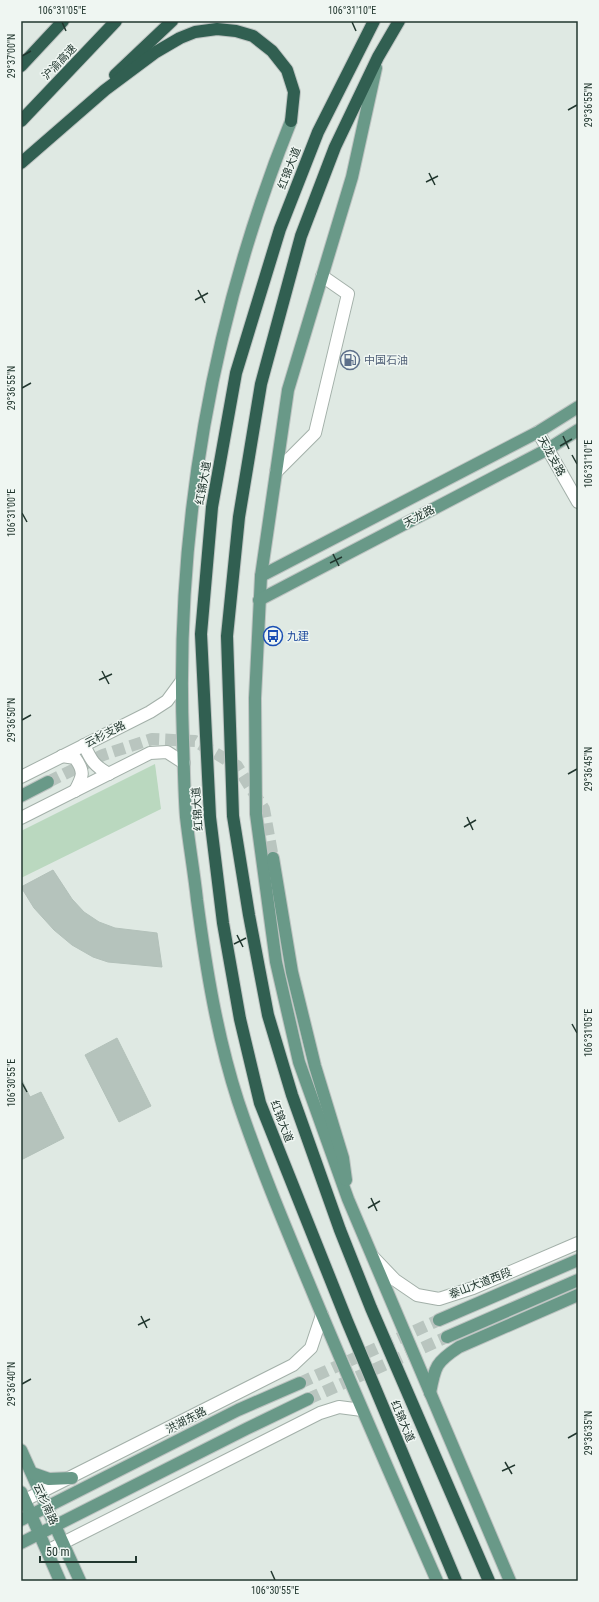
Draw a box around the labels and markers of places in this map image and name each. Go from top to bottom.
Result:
fuel station icon: 中国石油 [339,349,361,371]
place label: 中国石油 [364,354,408,367]
bus stop icon: 九建 [262,625,284,647]
place label: 九建 [287,630,309,643]

